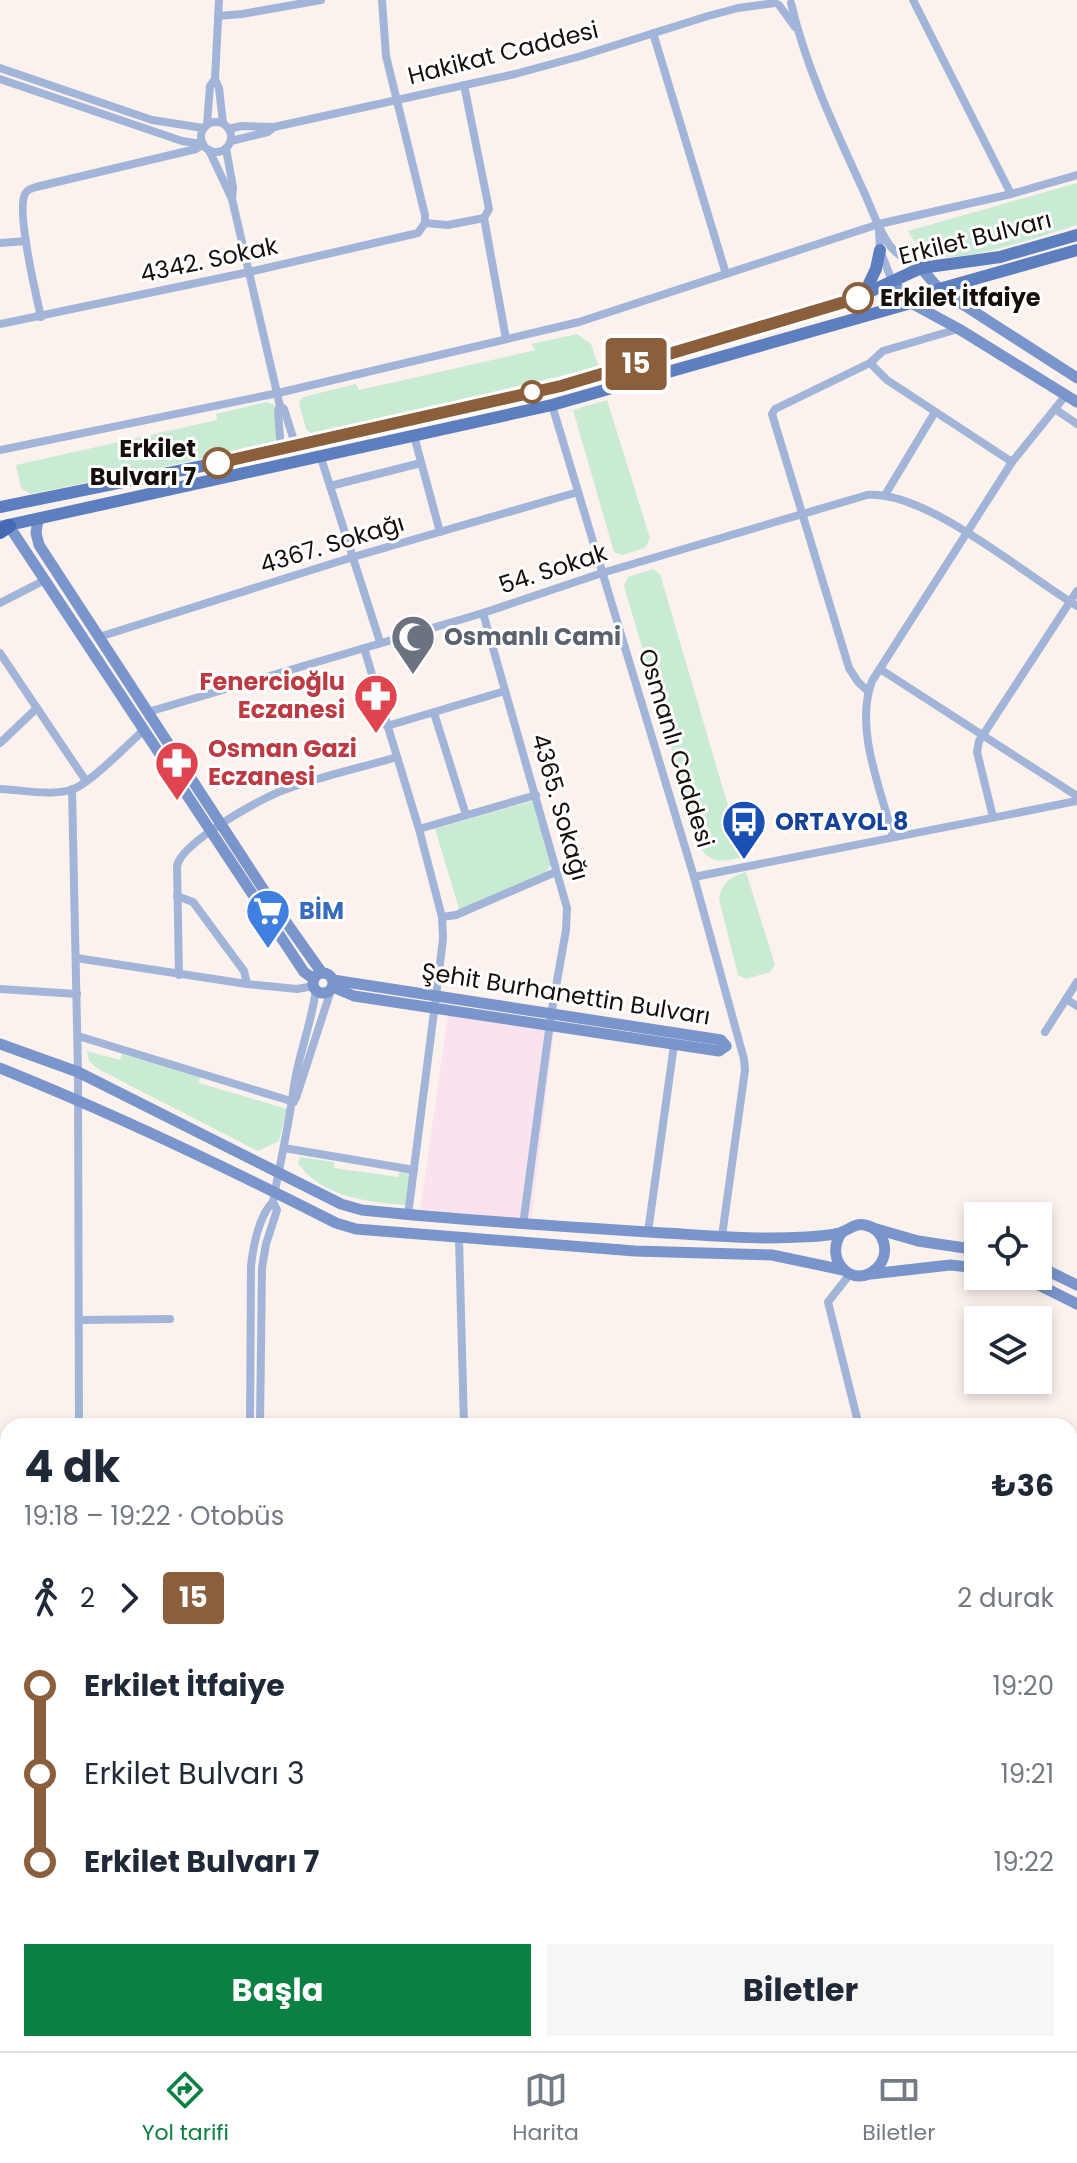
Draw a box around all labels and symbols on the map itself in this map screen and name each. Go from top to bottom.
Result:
street label: Hakikat Caddesi [404,13,602,92]
street label: Erkilet Bulvarı [895,203,1055,272]
street label: 4342. Sokak [137,229,281,290]
place label: Erkilet İtfaiye [880,281,1041,314]
marker: Erkilet İtfaiye [843,283,873,313]
line badge: 15 [600,338,672,390]
unlabelled marker [521,381,543,403]
place label: Erkilet Bulvarı 7 [90,432,196,493]
marker: Erkilet Bulvarı 7 [203,448,233,478]
street label: 4367. Sokağı [256,506,408,581]
street label: 54. Sokak [494,535,612,602]
mosque icon: Osmanlı Cami [389,613,437,676]
place label: Osmanlı Cami [444,620,621,653]
street label: Osmanlı Caddesi [631,644,722,851]
place label: Fenercioğlu Eczanesi [199,665,345,726]
pharmacy icon: Fenercioğlu Eczanesi [352,672,400,735]
street label: 4365. Sokağı [524,730,597,884]
place label: Osman Gazi Eczanesi [208,732,357,793]
pharmacy icon: Osman Gazi Eczanesi [153,739,201,802]
bus stop icon: ORTAYOL 8 [720,798,768,861]
place label: ORTAYOL 8 [775,805,908,838]
supermarket icon: BİM [244,887,292,950]
place label: BİM [299,894,344,927]
street label: Şehit Burhanettin Bulvarı [419,954,713,1033]

